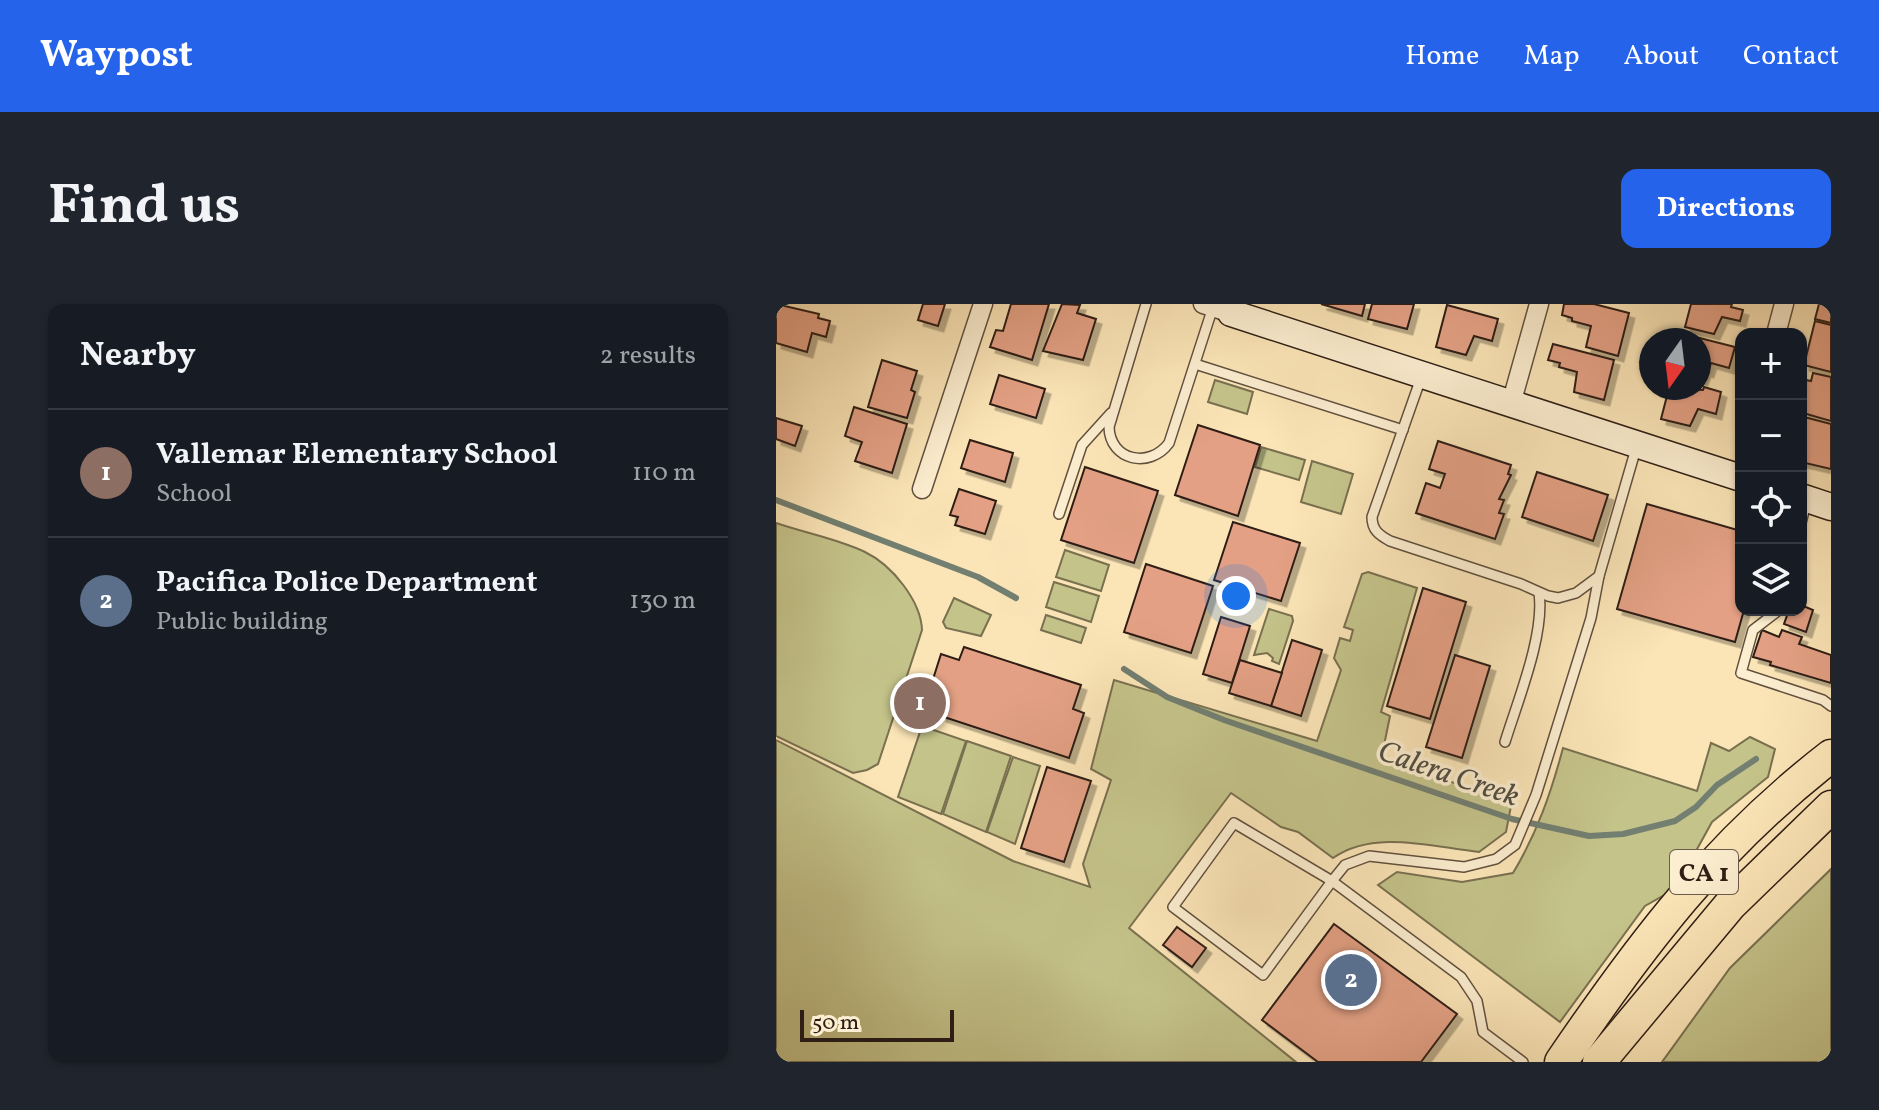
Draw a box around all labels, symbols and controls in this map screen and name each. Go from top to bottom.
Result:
text: Waypost [40,30,193,83]
text: Home [1405,37,1479,76]
text: Map [1523,37,1579,76]
text: About [1623,37,1699,76]
text: Contact [1743,37,1839,76]
text: Find us [48,169,240,247]
button: Directions [1621,169,1831,248]
north arrow [1639,328,1711,400]
map controls [1735,328,1807,616]
button: + [1735,328,1807,400]
text: Nearby [80,333,196,380]
text: 2 results [600,338,696,374]
button: − [1735,400,1807,472]
text: Vallemar Elementary School [156,434,558,476]
text: 1 [101,455,111,491]
text: 110 m [632,455,696,491]
button: locate [1735,472,1807,544]
text: School [156,476,232,512]
button: layers [1735,544,1807,616]
text: Pacifica Police Department [156,562,538,604]
your location [1216,576,1256,616]
text: 2 [99,583,113,619]
text: 130 m [629,583,696,619]
text: Public building [156,604,328,640]
pin: 1 [894,673,946,733]
water label: Calera Creek [1372,731,1525,819]
road number: CA 1 [1670,850,1738,894]
pin: 2 [1325,950,1377,1010]
scale bar [800,1006,954,1042]
text: 50 m [812,1008,859,1039]

